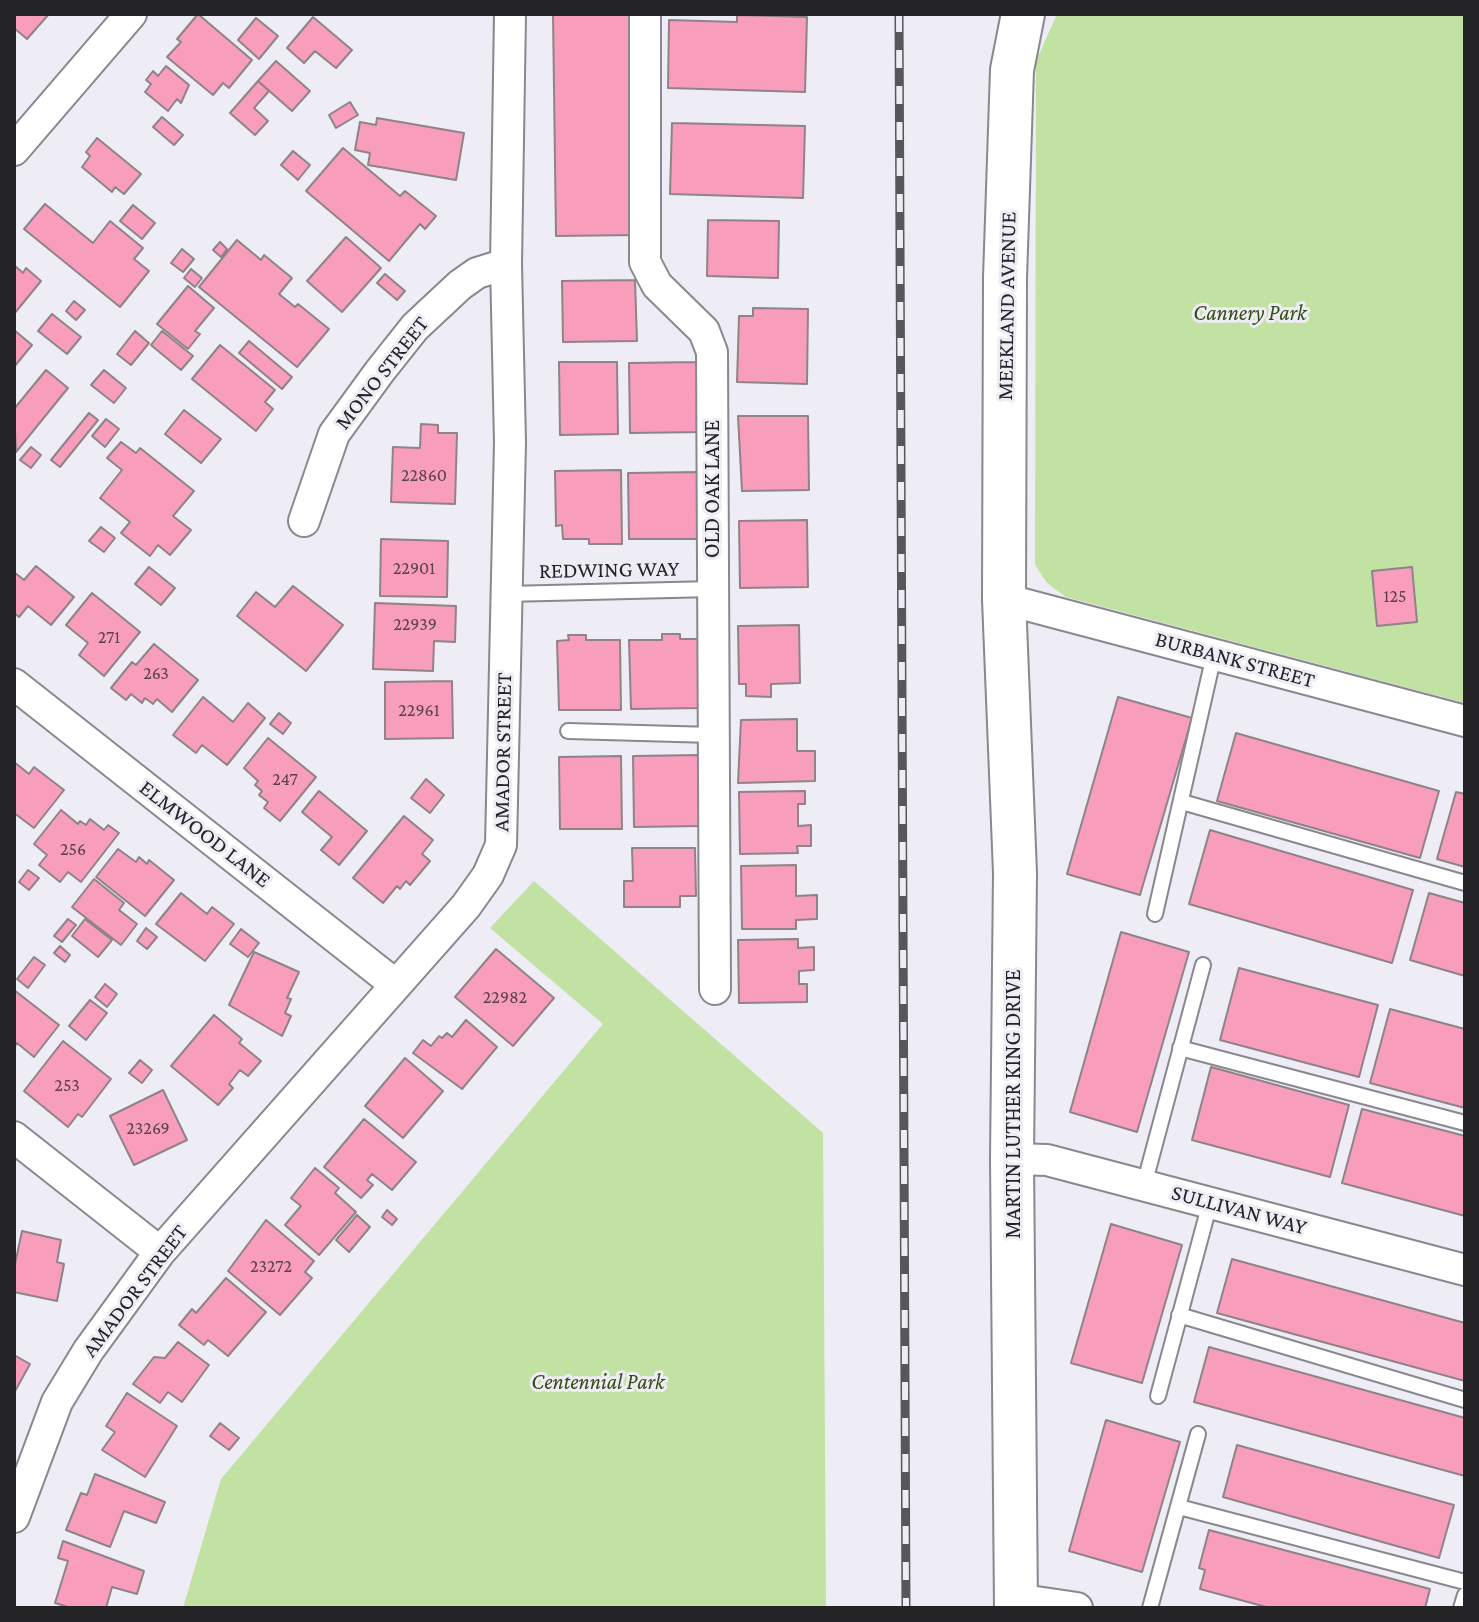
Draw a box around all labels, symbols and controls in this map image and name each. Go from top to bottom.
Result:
street label: MEEKLAND AVENUE [992,211,1022,401]
park label: Cannery Park [1193,300,1307,326]
street label: MONO STREET [330,311,434,435]
street label: OLD OAK LANE [699,420,725,558]
house number: 22860 [401,464,447,486]
street label: REDWING WAY [539,556,679,584]
house number: 22901 [393,557,435,579]
house number: 125 [1383,585,1407,607]
house number: 22939 [393,613,437,635]
house number: 271 [98,626,120,648]
street label: BURBANK STREET [1152,626,1318,694]
house number: 263 [143,662,169,684]
street label: AMADOR STREET [488,672,518,832]
house number: 22961 [398,699,440,721]
house number: 247 [272,768,298,790]
street label: ELMWOOD LANE [134,775,276,893]
house number: 256 [60,838,86,860]
street label: MARTIN LUTHER KING DRIVE [1000,969,1026,1239]
house number: 22982 [483,986,527,1008]
house number: 253 [54,1074,80,1096]
house number: 23269 [126,1117,170,1139]
street label: SULLIVAN WAY [1169,1179,1309,1241]
street label: AMADOR STREET [77,1220,193,1362]
house number: 23272 [250,1255,292,1277]
park label: Centennial Park [531,1369,665,1395]

